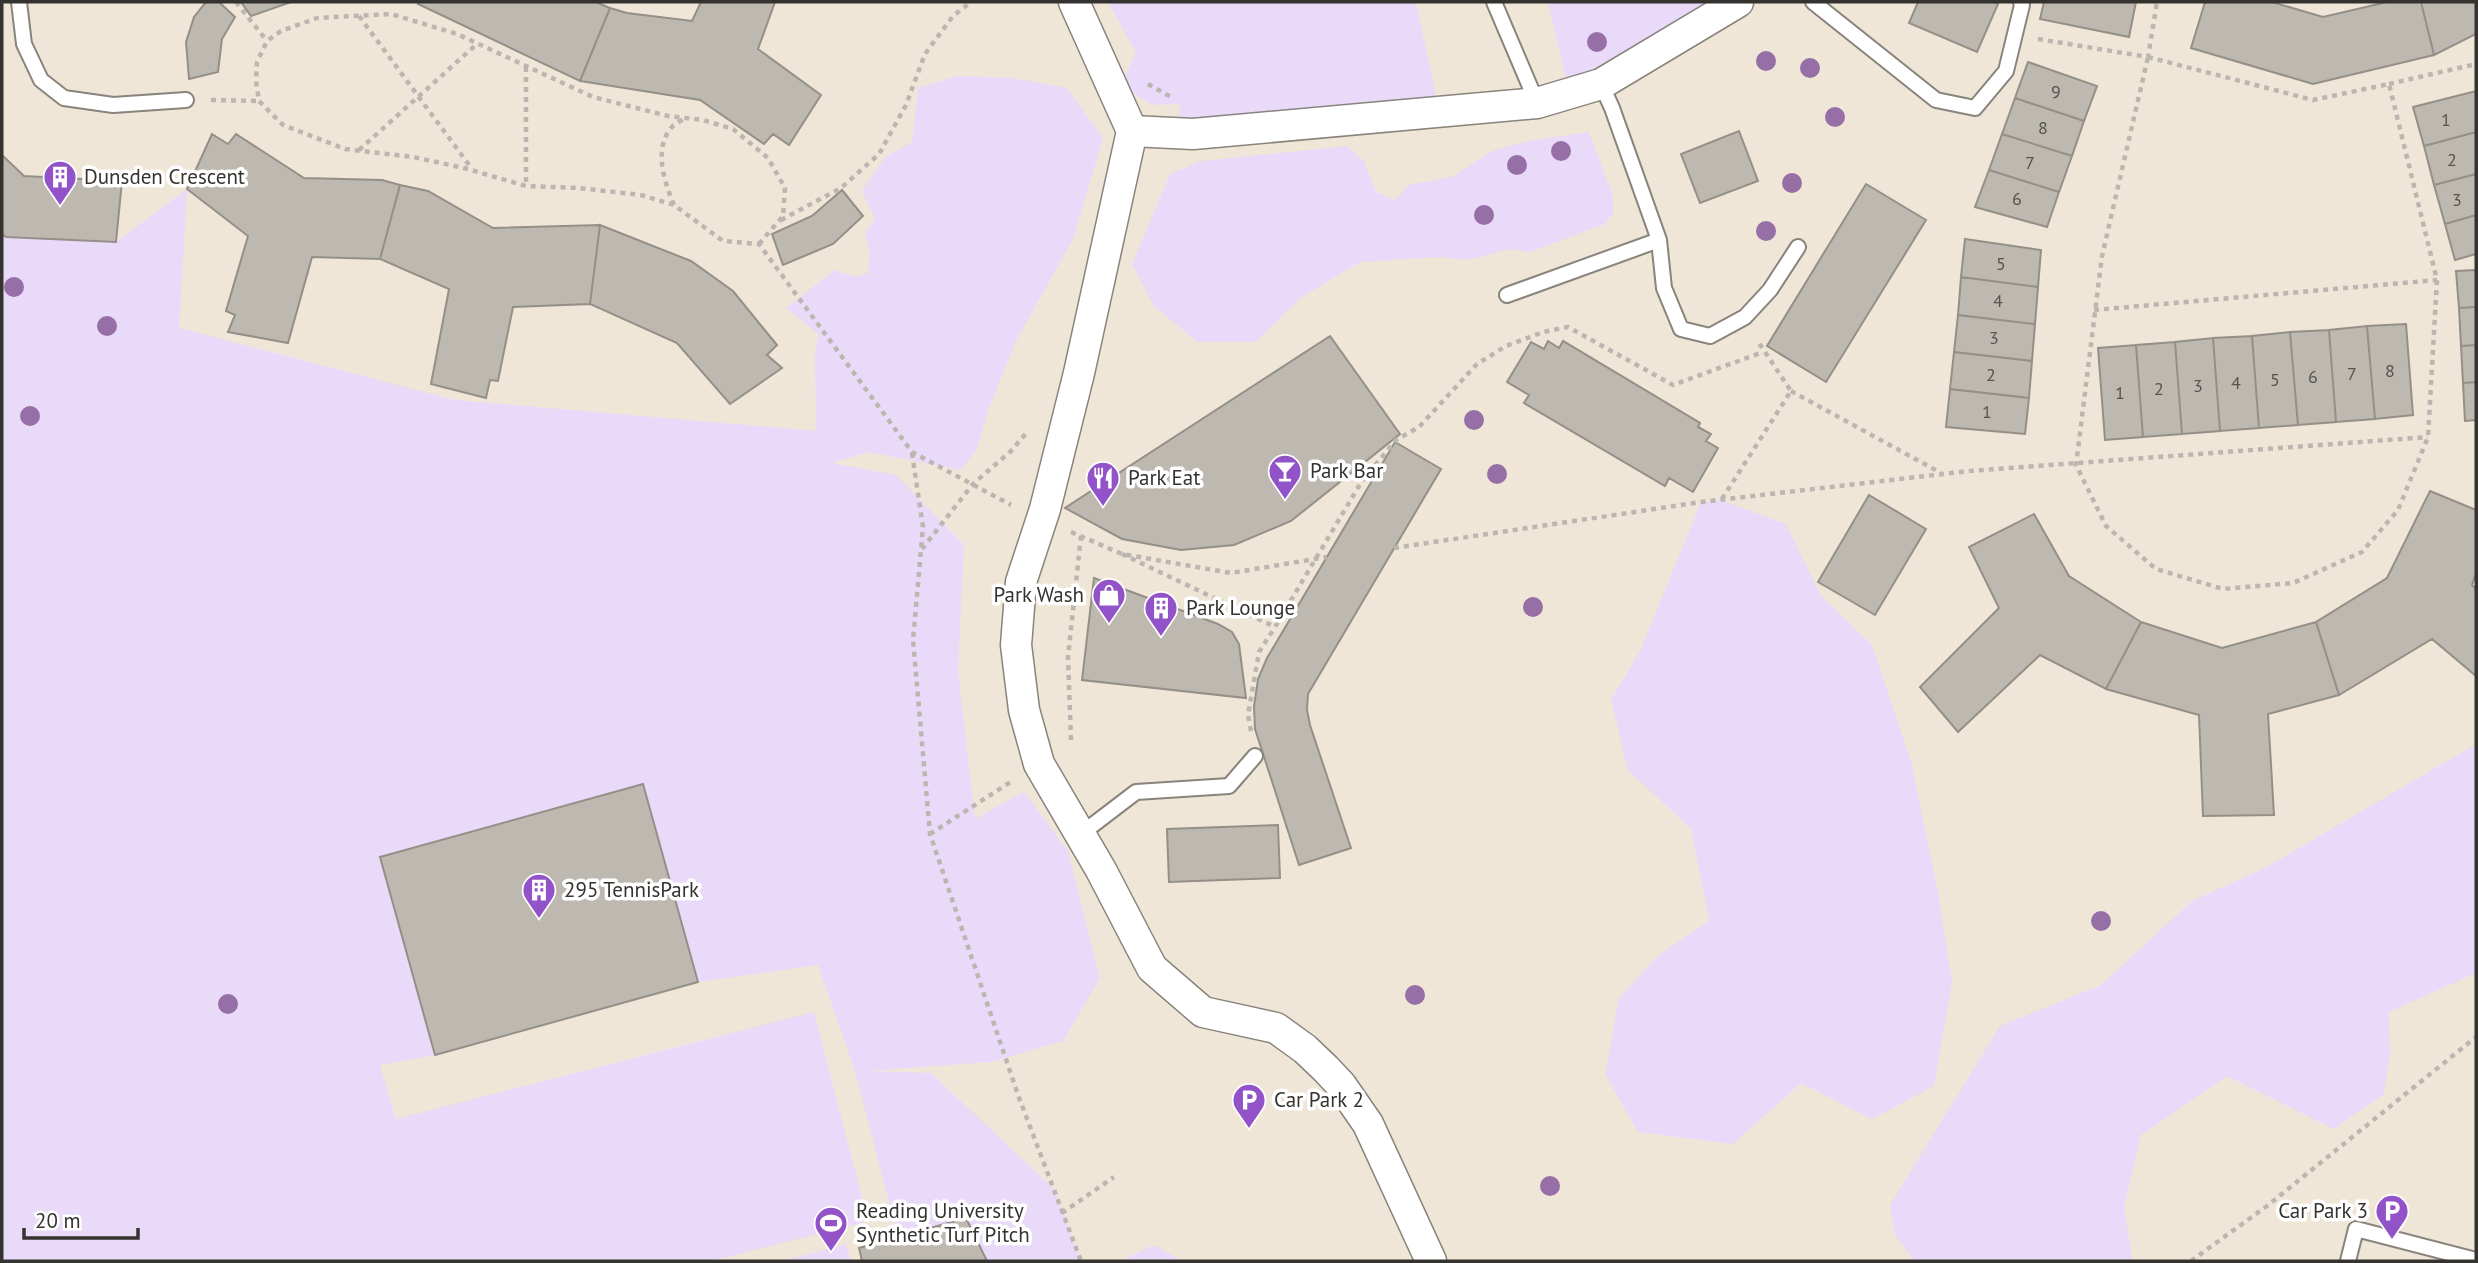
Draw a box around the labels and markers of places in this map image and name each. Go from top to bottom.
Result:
building icon: Dunsden Crescent [41,158,79,207]
place label: Dunsden Crescent [84,163,245,190]
bar icon: Park Bar [1266,452,1304,501]
place label: Park Bar [1310,457,1383,484]
restaurant icon: Park Eat [1084,459,1122,508]
place label: Park Eat [1128,464,1200,491]
shop icon: Park Wash [1090,576,1128,625]
place label: Park Wash [994,581,1084,608]
building icon: Park Lounge [1142,589,1180,638]
place label: Park Lounge [1186,594,1295,621]
building icon: 295 TennisPark [520,871,558,920]
place label: 295 TennisPark [564,876,699,903]
parking icon: Car Park 2 [1230,1081,1268,1130]
place label: Car Park 2 [1274,1086,1364,1113]
parking icon: Car Park 3 [2373,1192,2411,1241]
place label: Reading University Synthetic Turf Pitch [856,1197,1030,1248]
place label: Car Park 3 [2278,1197,2368,1224]
sports icon: Reading University Synthetic Turf Pitch [812,1204,850,1253]

